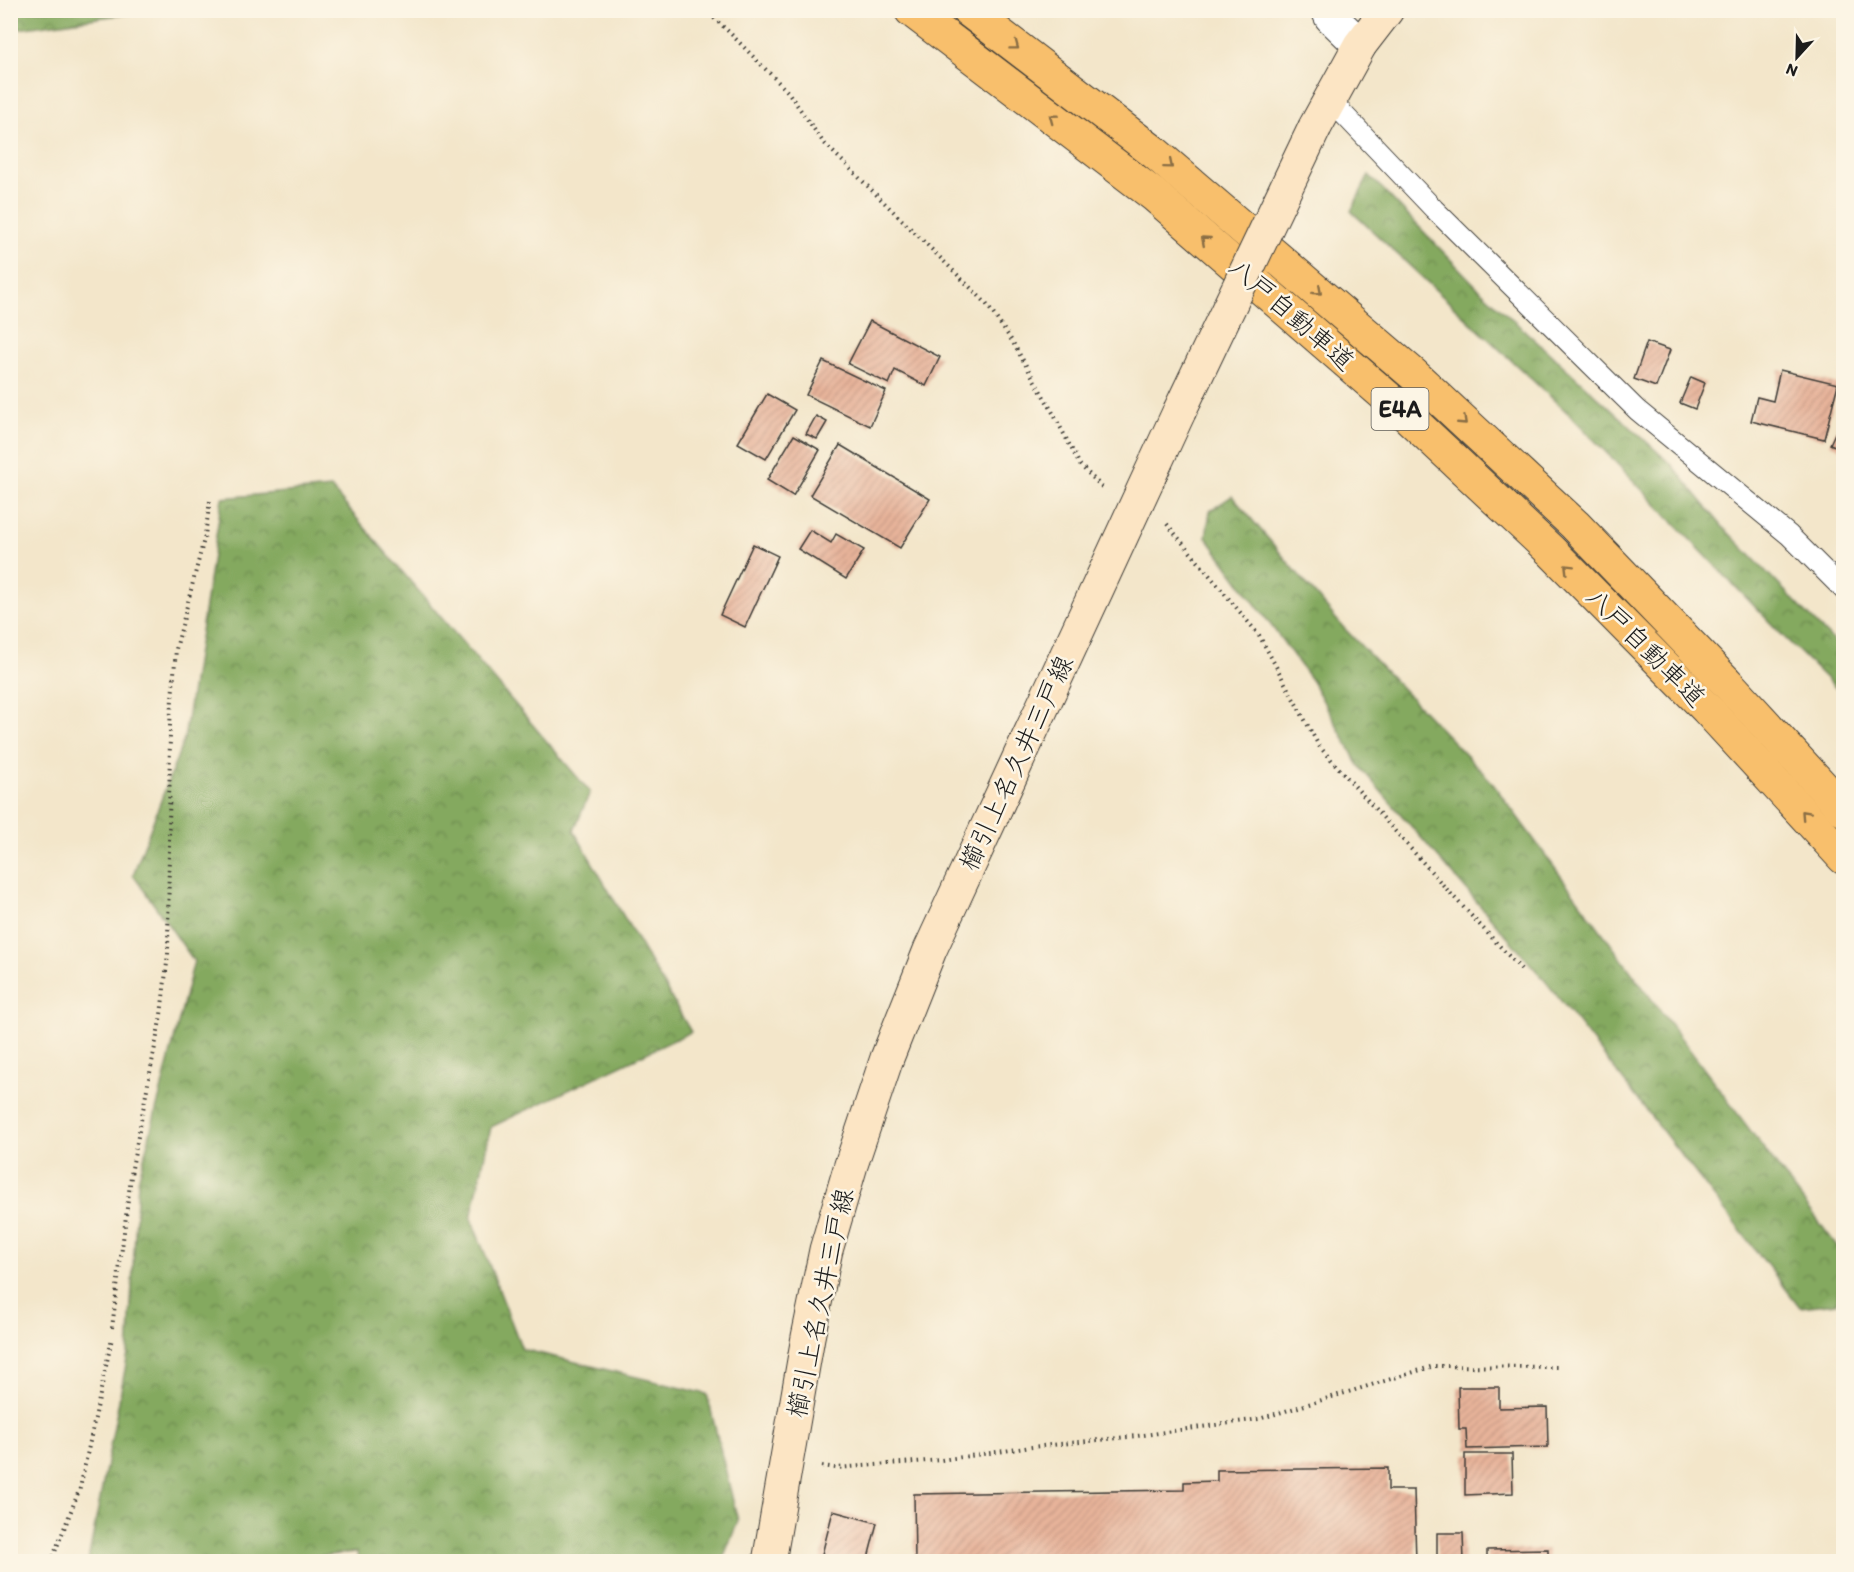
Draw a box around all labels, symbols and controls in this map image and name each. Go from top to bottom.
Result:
north arrow [1767,27,1827,87]
one-way arrow [1008,39,1019,50]
text: N [1783,60,1800,81]
one-way arrow [1048,115,1059,126]
one-way arrow [1162,157,1173,168]
one-way arrow [1201,236,1212,247]
street label: 八戸自動車道 [1223,251,1361,377]
one-way arrow [1311,284,1322,295]
road number: E4A [1372,388,1428,430]
one-way arrow [1457,414,1467,425]
one-way arrow [1564,564,1575,575]
street label: 八戸自動車道 [1580,581,1712,713]
street label: 櫛引上名久井三戸線 [952,650,1080,876]
one-way arrow [1801,811,1812,822]
street label: 櫛引上名久井三戸線 [780,1185,860,1421]

